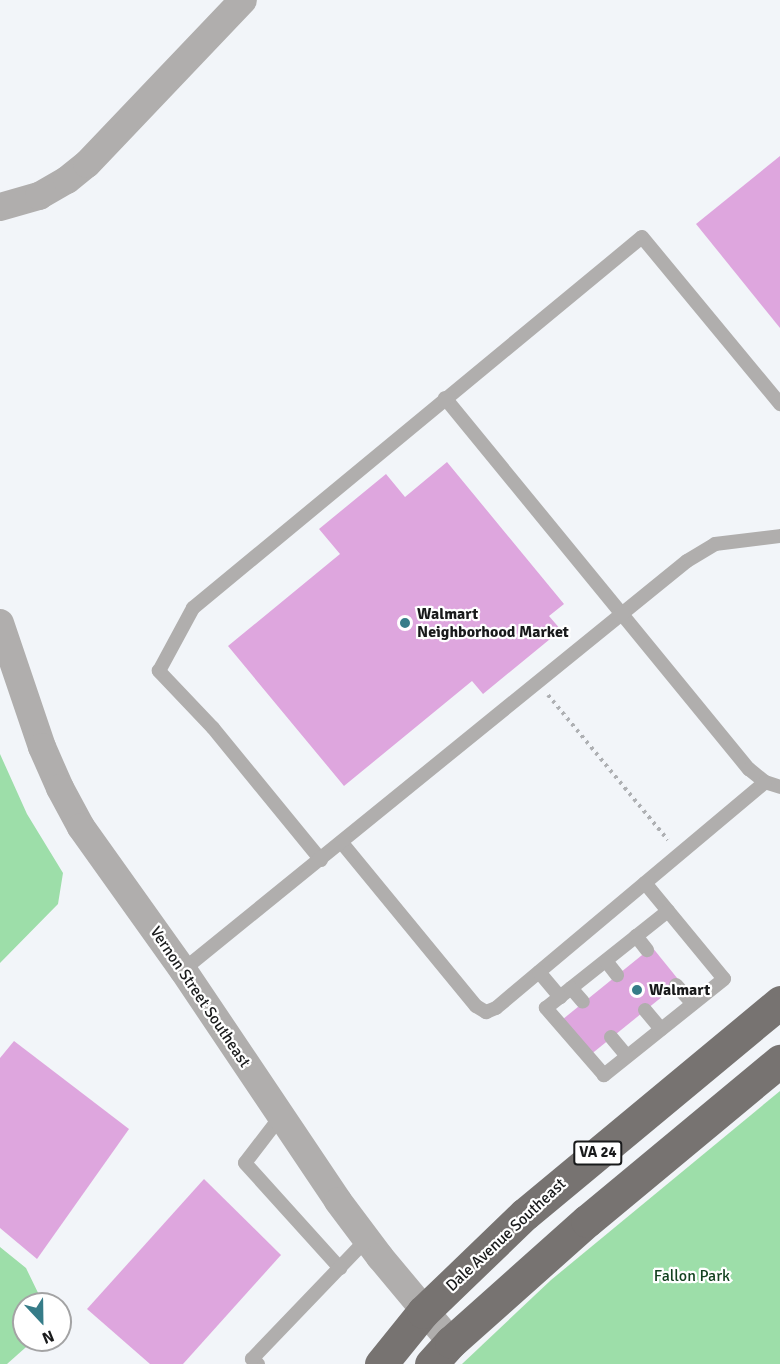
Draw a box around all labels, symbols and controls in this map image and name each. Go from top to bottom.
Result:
place label: Walmart Neighborhood Market [417,604,569,642]
marker: Walmart Neighborhood Market [398,616,412,630]
street label: Vernon Street Southeast [146,923,254,1071]
place label: Walmart [649,980,710,1000]
marker: Walmart [630,983,644,997]
road number: VA 24 [572,1141,624,1165]
street label: Dale Avenue Southeast [442,1174,570,1296]
park label: Fallon Park [654,1266,730,1286]
north arrow [12,1292,72,1352]
text: N [39,1325,57,1348]

